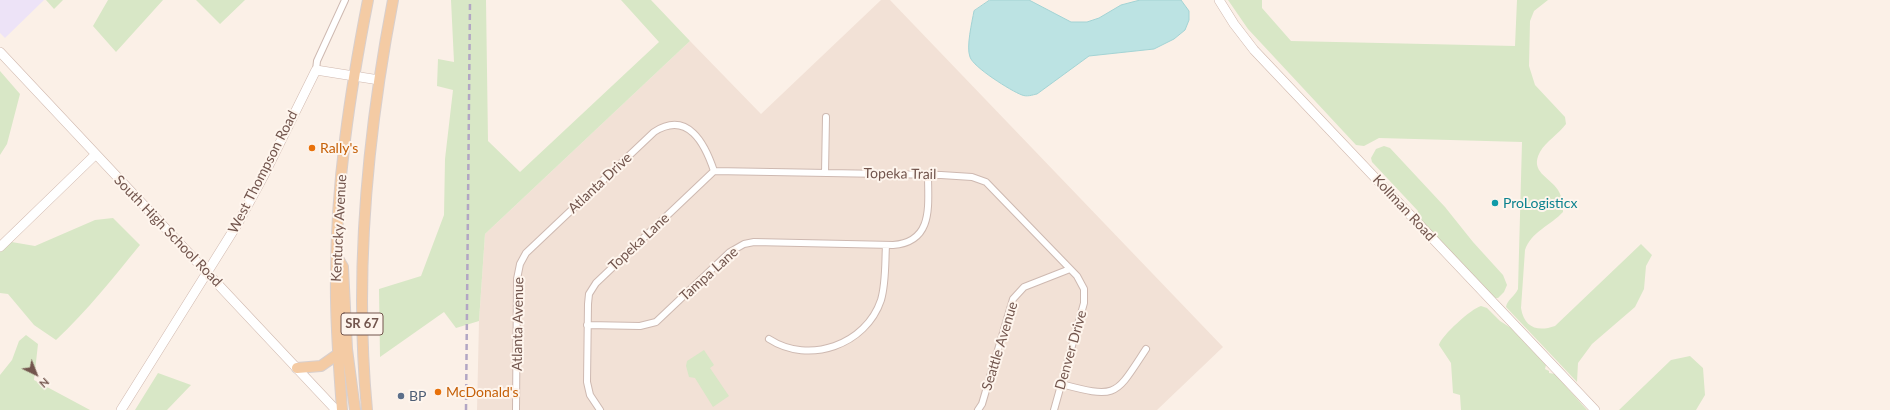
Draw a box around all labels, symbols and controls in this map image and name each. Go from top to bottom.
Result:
street label: West Thompson Road [225,108,301,236]
place label: Rally's [320,140,358,156]
marker: Rally's [307,143,317,153]
street label: Atlanta Drive [565,149,635,217]
street label: Topeka Trail [863,165,937,183]
street label: Kollman Road [1369,171,1439,245]
street label: South High School Road [110,172,226,290]
street label: Kentucky Avenue [328,174,350,282]
place label: ProLogisticx [1503,195,1577,211]
marker: ProLogisticx [1490,198,1500,208]
street label: Topeka Lane [605,210,673,274]
street label: Tampa Lane [676,243,742,305]
street label: Atlanta Avenue [509,277,527,371]
street label: Seattle Avenue [979,300,1021,392]
street label: Denver Drive [1052,308,1090,392]
road number: SR 67 [341,313,383,335]
north arrow [16,354,56,394]
text: N [37,375,52,391]
place label: McDonald's [446,384,519,400]
marker: McDonald's [433,387,443,397]
place label: BP [409,388,426,404]
marker: BP [396,391,406,401]

